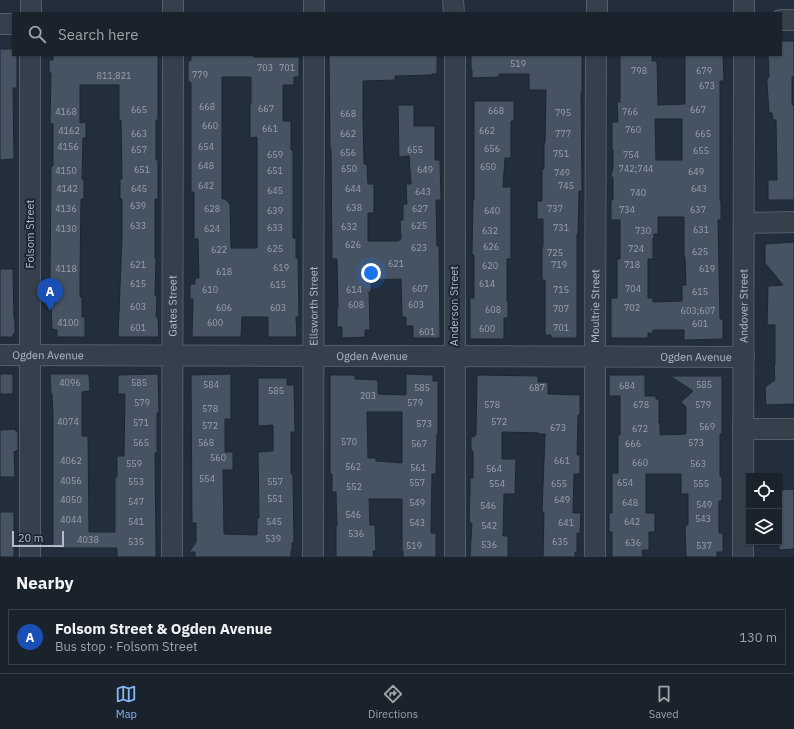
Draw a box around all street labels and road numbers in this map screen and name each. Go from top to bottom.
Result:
street label: Folsom Street [23,199,37,268]
street label: Ellsworth Street [306,266,321,346]
street label: Anderson Street [447,266,461,346]
street label: Moultrie Street [588,269,602,343]
street label: Andover Street [736,269,751,343]
street label: Gates Street [165,275,180,337]
street label: Ogden Avenue [12,348,84,362]
street label: Ogden Avenue [336,349,408,363]
street label: Ogden Avenue [660,350,732,364]

